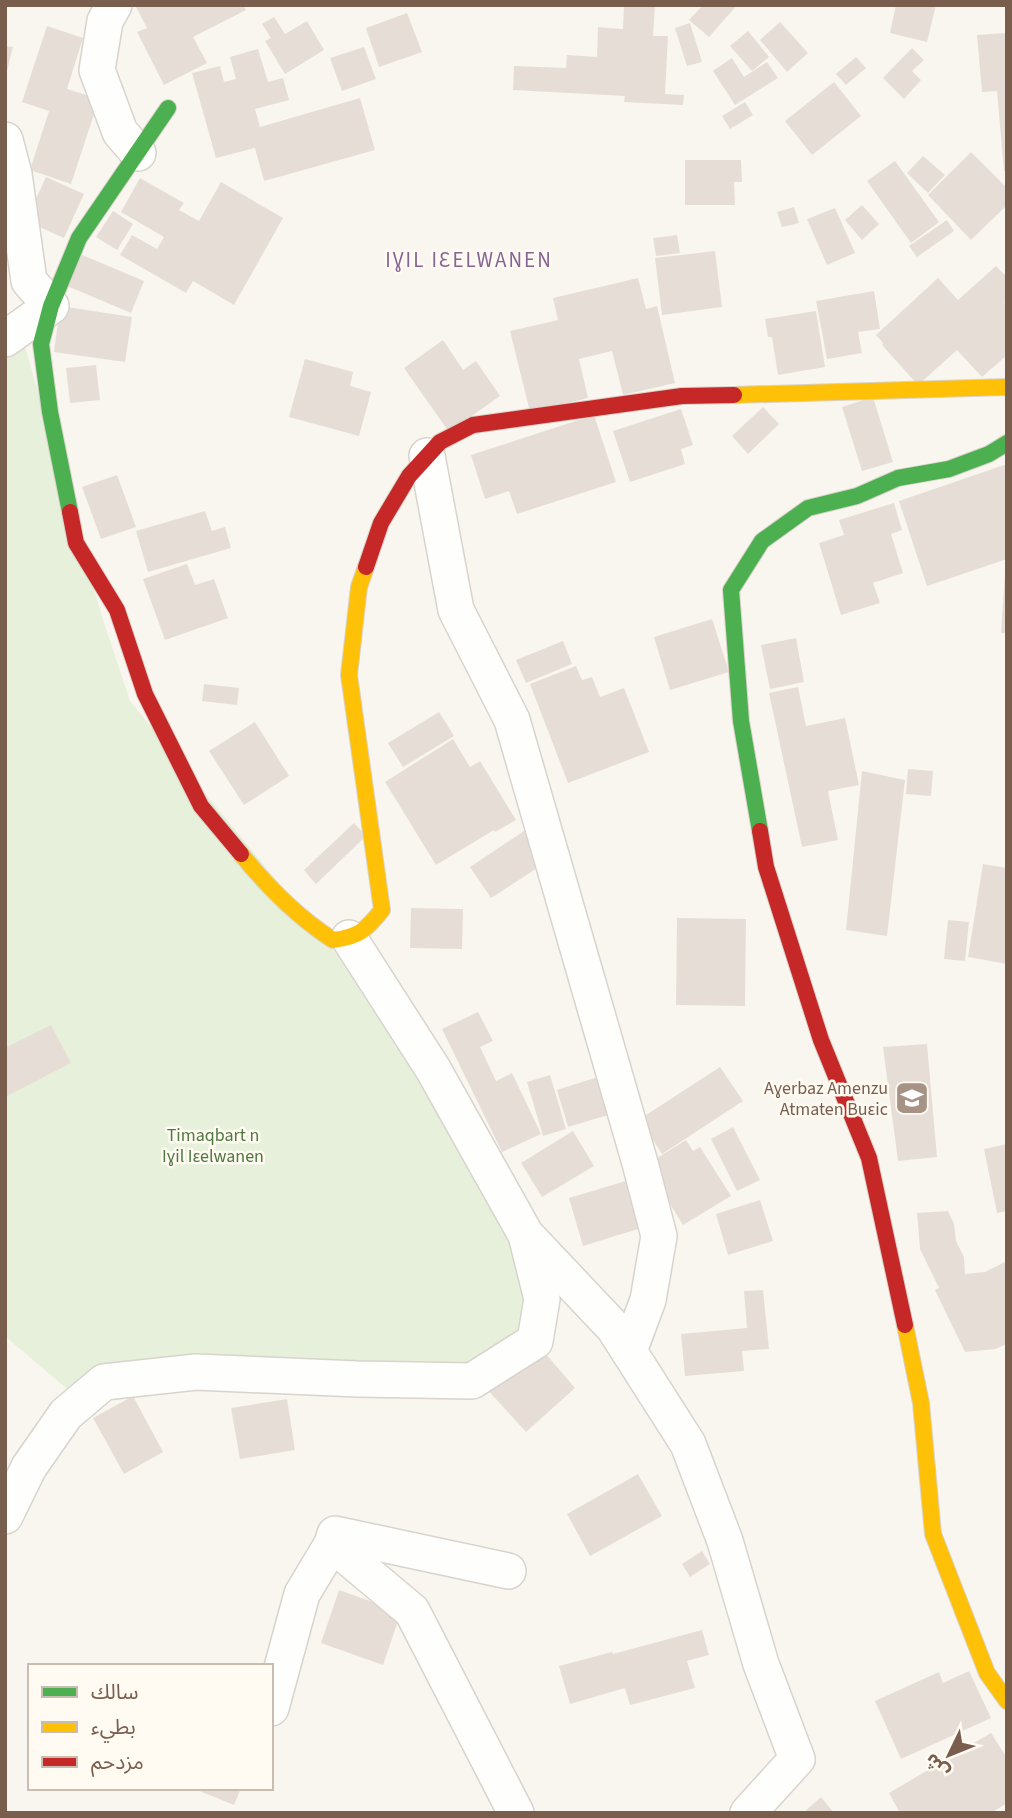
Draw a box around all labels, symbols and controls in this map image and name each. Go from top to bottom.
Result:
district label: IƔIL IƐELWANEN [385,245,553,275]
place label: Aɣerbaz Amenzu Atmaten Buɛic [764,1076,888,1122]
school or university icon: Aɣerbaz Amenzu Atmaten Buɛic [893,1079,931,1117]
park label: Timaqbart n Iɣil Iɛelwanen [162,1123,264,1169]
legend [28,1664,273,1790]
text: سالك [91,1677,138,1707]
text: بطيء [91,1712,136,1743]
north arrow [914,1720,984,1790]
text: مزدحم [91,1747,144,1777]
text: ش [919,1747,956,1784]

